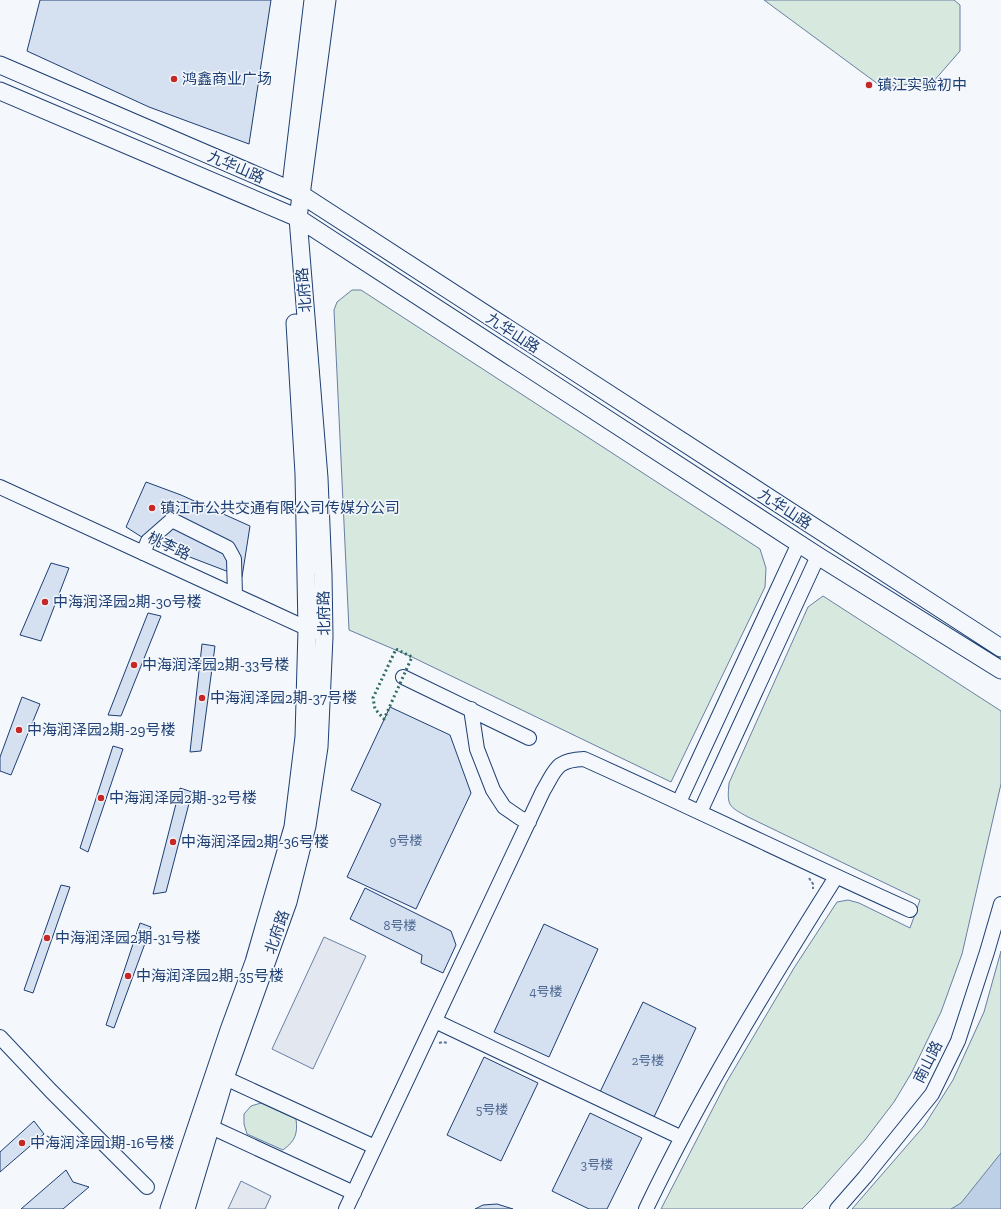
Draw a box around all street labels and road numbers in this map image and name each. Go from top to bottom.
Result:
street label: 九华山路 [205,147,267,187]
street label: 北府路 [293,267,315,313]
street label: 九华山路 [483,309,543,357]
street label: 九华山路 [755,485,815,533]
street label: 桃李路 [145,528,193,564]
street label: 北府路 [315,590,333,636]
street label: 北府路 [261,908,293,956]
street label: 南山路 [910,1038,946,1086]

